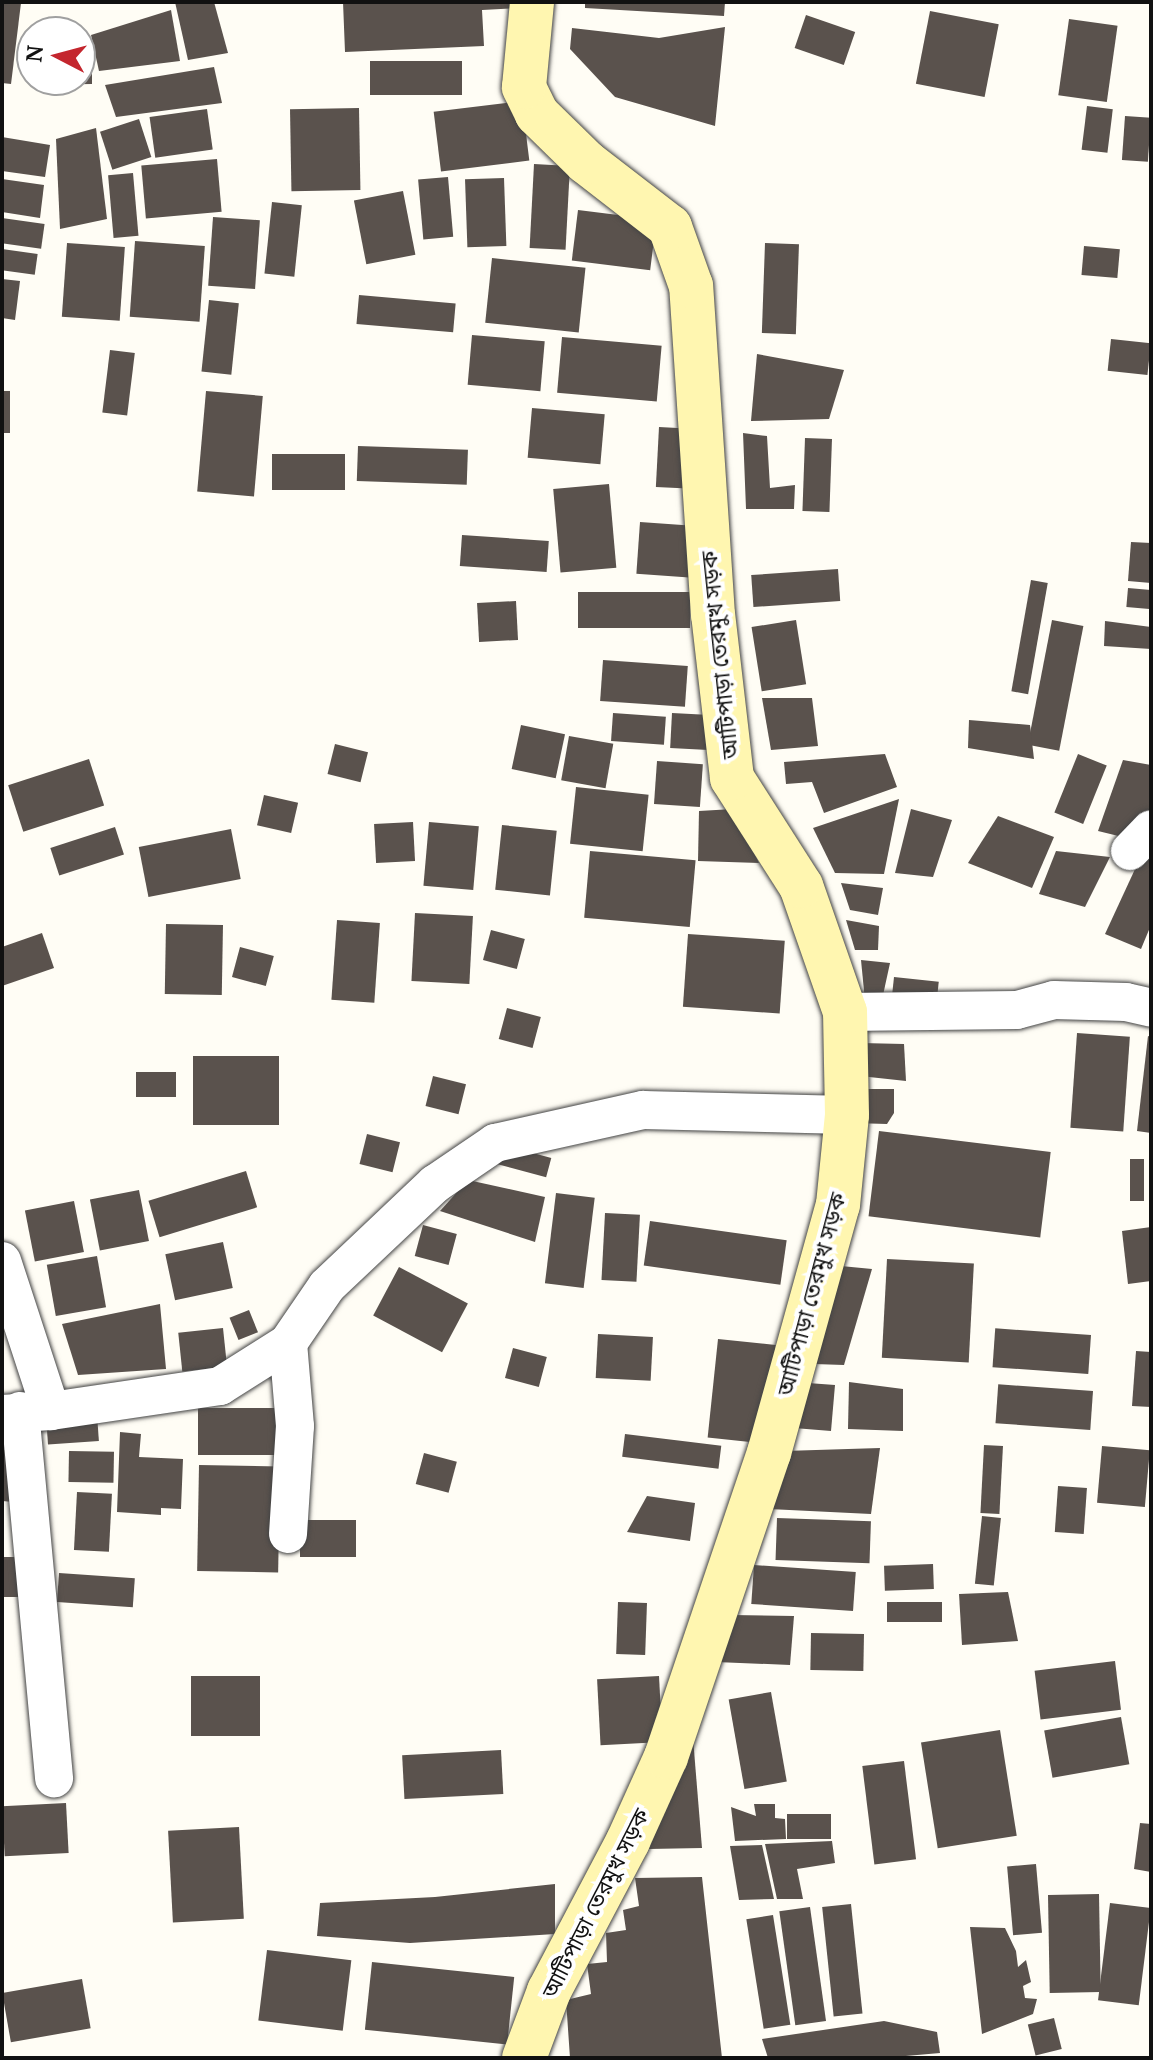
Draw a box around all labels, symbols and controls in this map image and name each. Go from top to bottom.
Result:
north arrow [16,16,96,96]
text: N [18,44,49,63]
street label: আটিপাড়া তেরমুখ সড়ক [695,550,743,760]
street label: আটিপাড়া তেরমুখ সড়ক [771,1190,851,1398]
street label: আটিপাড়া তেরমুখ সড়ক [536,1804,654,2002]

